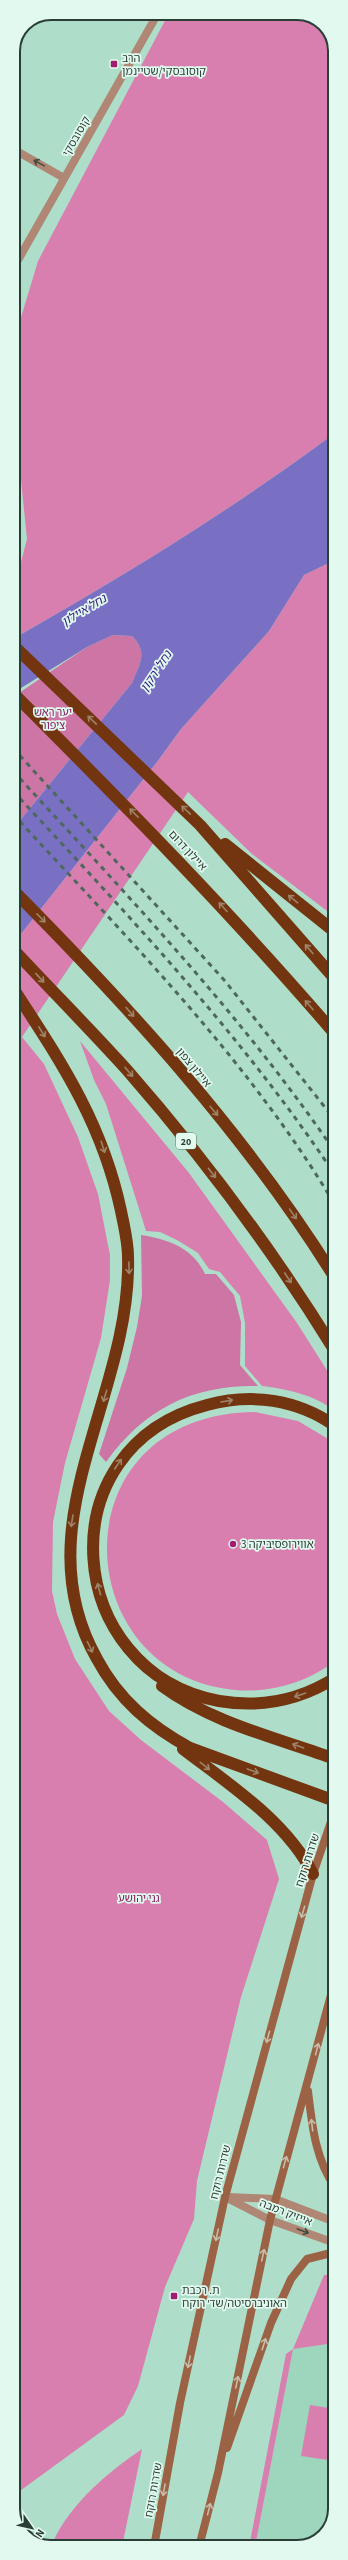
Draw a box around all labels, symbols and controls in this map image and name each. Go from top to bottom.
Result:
place label: הרב קוסובסקי/שטיינמן [122,51,206,79]
marker: הרב קוסובסקי/שטיינמן [109,59,119,69]
street label: קוסובסקי [59,114,94,159]
one-way arrow [33,159,45,167]
water label: נחל איילון [59,590,111,630]
water label: נחל ירקון [137,646,177,695]
park label: יער ראש ציפור [34,705,72,733]
one-way arrow [87,716,97,725]
one-way arrow [181,806,191,815]
one-way arrow [129,808,139,818]
street label: איילון דרום [165,827,210,874]
one-way arrow [288,894,299,903]
one-way arrow [219,902,228,912]
one-way arrow [35,912,45,922]
one-way arrow [305,944,314,955]
one-way arrow [35,973,45,983]
one-way arrow [305,999,314,1010]
one-way arrow [125,1007,134,1017]
one-way arrow [38,1026,46,1038]
street label: איילון צפון [173,1044,215,1090]
one-way arrow [124,1067,133,1078]
one-way arrow [209,1106,218,1117]
road number: 20 [176,1133,196,1149]
one-way arrow [100,1140,107,1153]
one-way arrow [207,1167,216,1178]
one-way arrow [289,1209,297,1220]
one-way arrow [125,1261,132,1274]
one-way arrow [284,1272,292,1283]
one-way arrow [101,1389,108,1402]
one-way arrow [220,1396,233,1404]
one-way arrow [114,1459,122,1470]
one-way arrow [68,1514,76,1527]
place label: אווירופסיביקה 3 [241,1537,314,1552]
marker: אווירופסיביקה 3 [228,1539,238,1549]
one-way arrow [94,1582,102,1595]
one-way arrow [87,1641,94,1653]
one-way arrow [294,1692,307,1699]
one-way arrow [293,1742,305,1750]
one-way arrow [200,1762,211,1771]
one-way arrow [247,1768,259,1776]
street label: שדרות רוקח [292,1831,323,1889]
park label: גני יהושע [118,1891,160,1906]
one-way arrow [299,1905,306,1918]
one-way arrow [264,2031,271,2044]
one-way arrow [314,2042,322,2055]
one-way arrow [308,2119,316,2132]
street label: שדרות רוקח [206,2143,234,2201]
one-way arrow [282,2156,289,2169]
street label: אייזיק רמבה [257,2196,314,2229]
one-way arrow [296,2227,308,2235]
one-way arrow [212,2229,220,2242]
one-way arrow [259,2248,267,2261]
place label: ת. רכבת האוניברסיטה/שד׳ רוקח [182,2283,287,2311]
marker: ת. רכבת האוניברסיטה/שד׳ רוקח [169,2291,179,2301]
one-way arrow [261,2338,268,2351]
one-way arrow [184,2356,192,2369]
one-way arrow [233,2376,241,2389]
street label: שדרות רוקח [141,2461,166,2519]
one-way arrow [160,2483,168,2496]
one-way arrow [206,2503,213,2516]
north arrow [12,2508,52,2548]
text: N [32,2526,48,2541]

